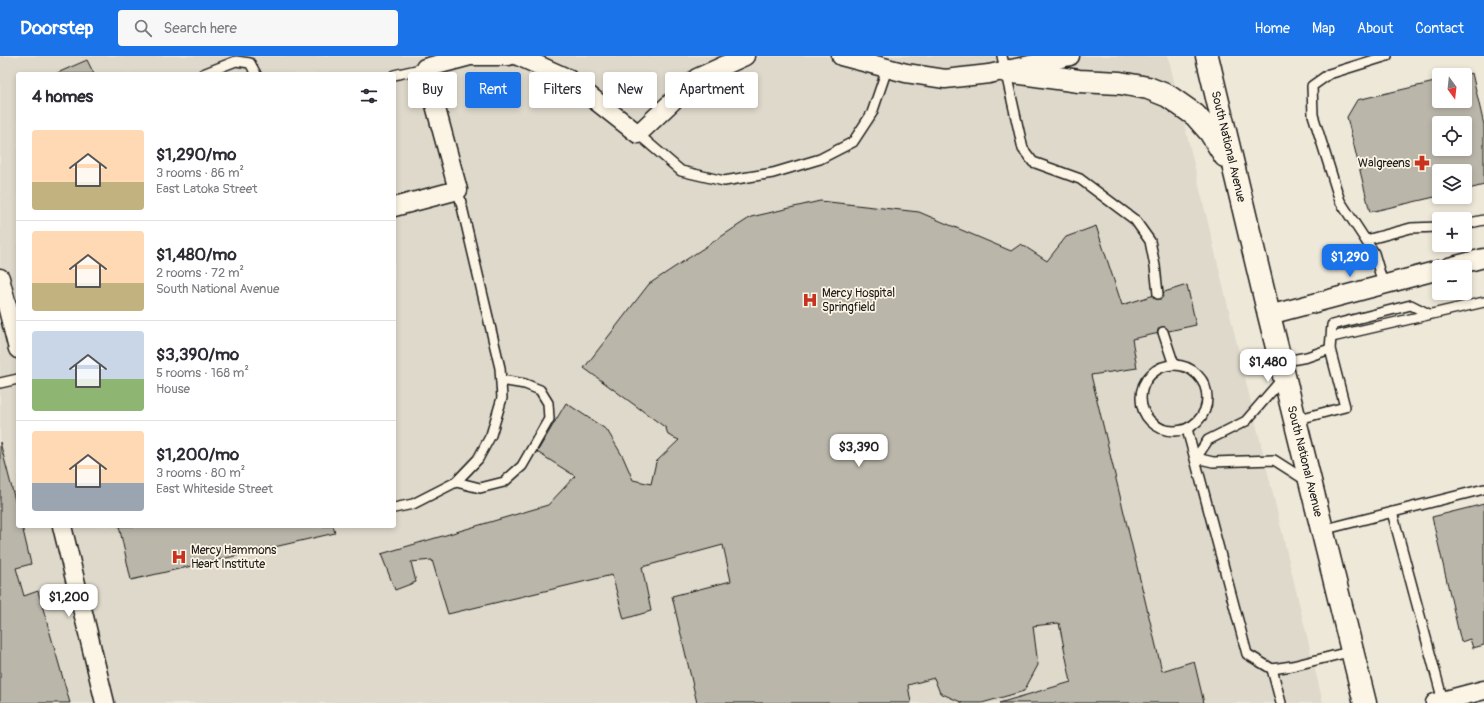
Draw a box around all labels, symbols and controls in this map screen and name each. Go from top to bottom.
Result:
search box [118,10,398,46]
text: Doorstep [20,16,94,40]
icon: search [132,17,154,39]
text: Search here [164,19,237,38]
text: Home [1255,20,1290,37]
text: Map [1312,20,1335,37]
text: About [1357,20,1393,37]
text: Contact [1415,20,1464,37]
north arrow [1432,68,1472,108]
map controls [1432,68,1472,300]
chip: Buy [408,72,457,108]
chip: Rent [465,72,521,108]
chip: Filters [529,72,595,108]
chip: New [603,72,657,108]
chip: Apartment [665,72,758,108]
icon: filters [358,85,380,107]
text: 4 homes [32,86,93,107]
street label: South National Avenue [1208,89,1249,204]
button: locate [1432,116,1472,156]
text: $1,290/mo [156,144,236,165]
icon: home [64,146,112,194]
pharmacy icon: Walgreens [1413,154,1431,172]
place label: Walgreens [1358,156,1411,171]
button: layers [1432,164,1472,204]
text: 3 rooms · 86 m² [156,165,244,181]
text: East Latoka Street [156,181,257,197]
button: + [1432,212,1472,252]
text: $1,480/mo [156,244,237,265]
pin: $1,290 [1317,244,1383,278]
icon: home [64,247,112,295]
text: $1,290 [1331,249,1369,265]
button: − [1432,260,1472,300]
text: 2 rooms · 72 m² [156,265,244,281]
text: South National Avenue [156,281,279,297]
place label: Mercy Hospital Springfield [822,286,895,315]
hospital icon: Mercy Hospital Springfield [801,291,819,309]
text: $3,390/mo [156,344,239,365]
icon: home [64,347,112,395]
pin: $1,480 [1235,349,1301,383]
text: $1,480 [1249,354,1287,370]
text: 5 rooms · 168 m² [156,365,249,381]
text: House [156,381,190,397]
street label: South National Avenue [1284,404,1326,519]
pin: $3,390 [826,434,892,468]
text: $3,390 [839,439,879,455]
text: $1,200/mo [156,444,239,465]
icon: home [64,447,112,495]
text: 3 rooms · 80 m² [156,465,245,481]
text: East Whiteside Street [156,481,273,497]
place label: Mercy Hammons Heart Institute [191,543,277,572]
hospital icon: Mercy Hammons Heart Institute [170,548,188,566]
pin: $1,200 [36,584,102,618]
text: $1,200 [49,589,89,605]

